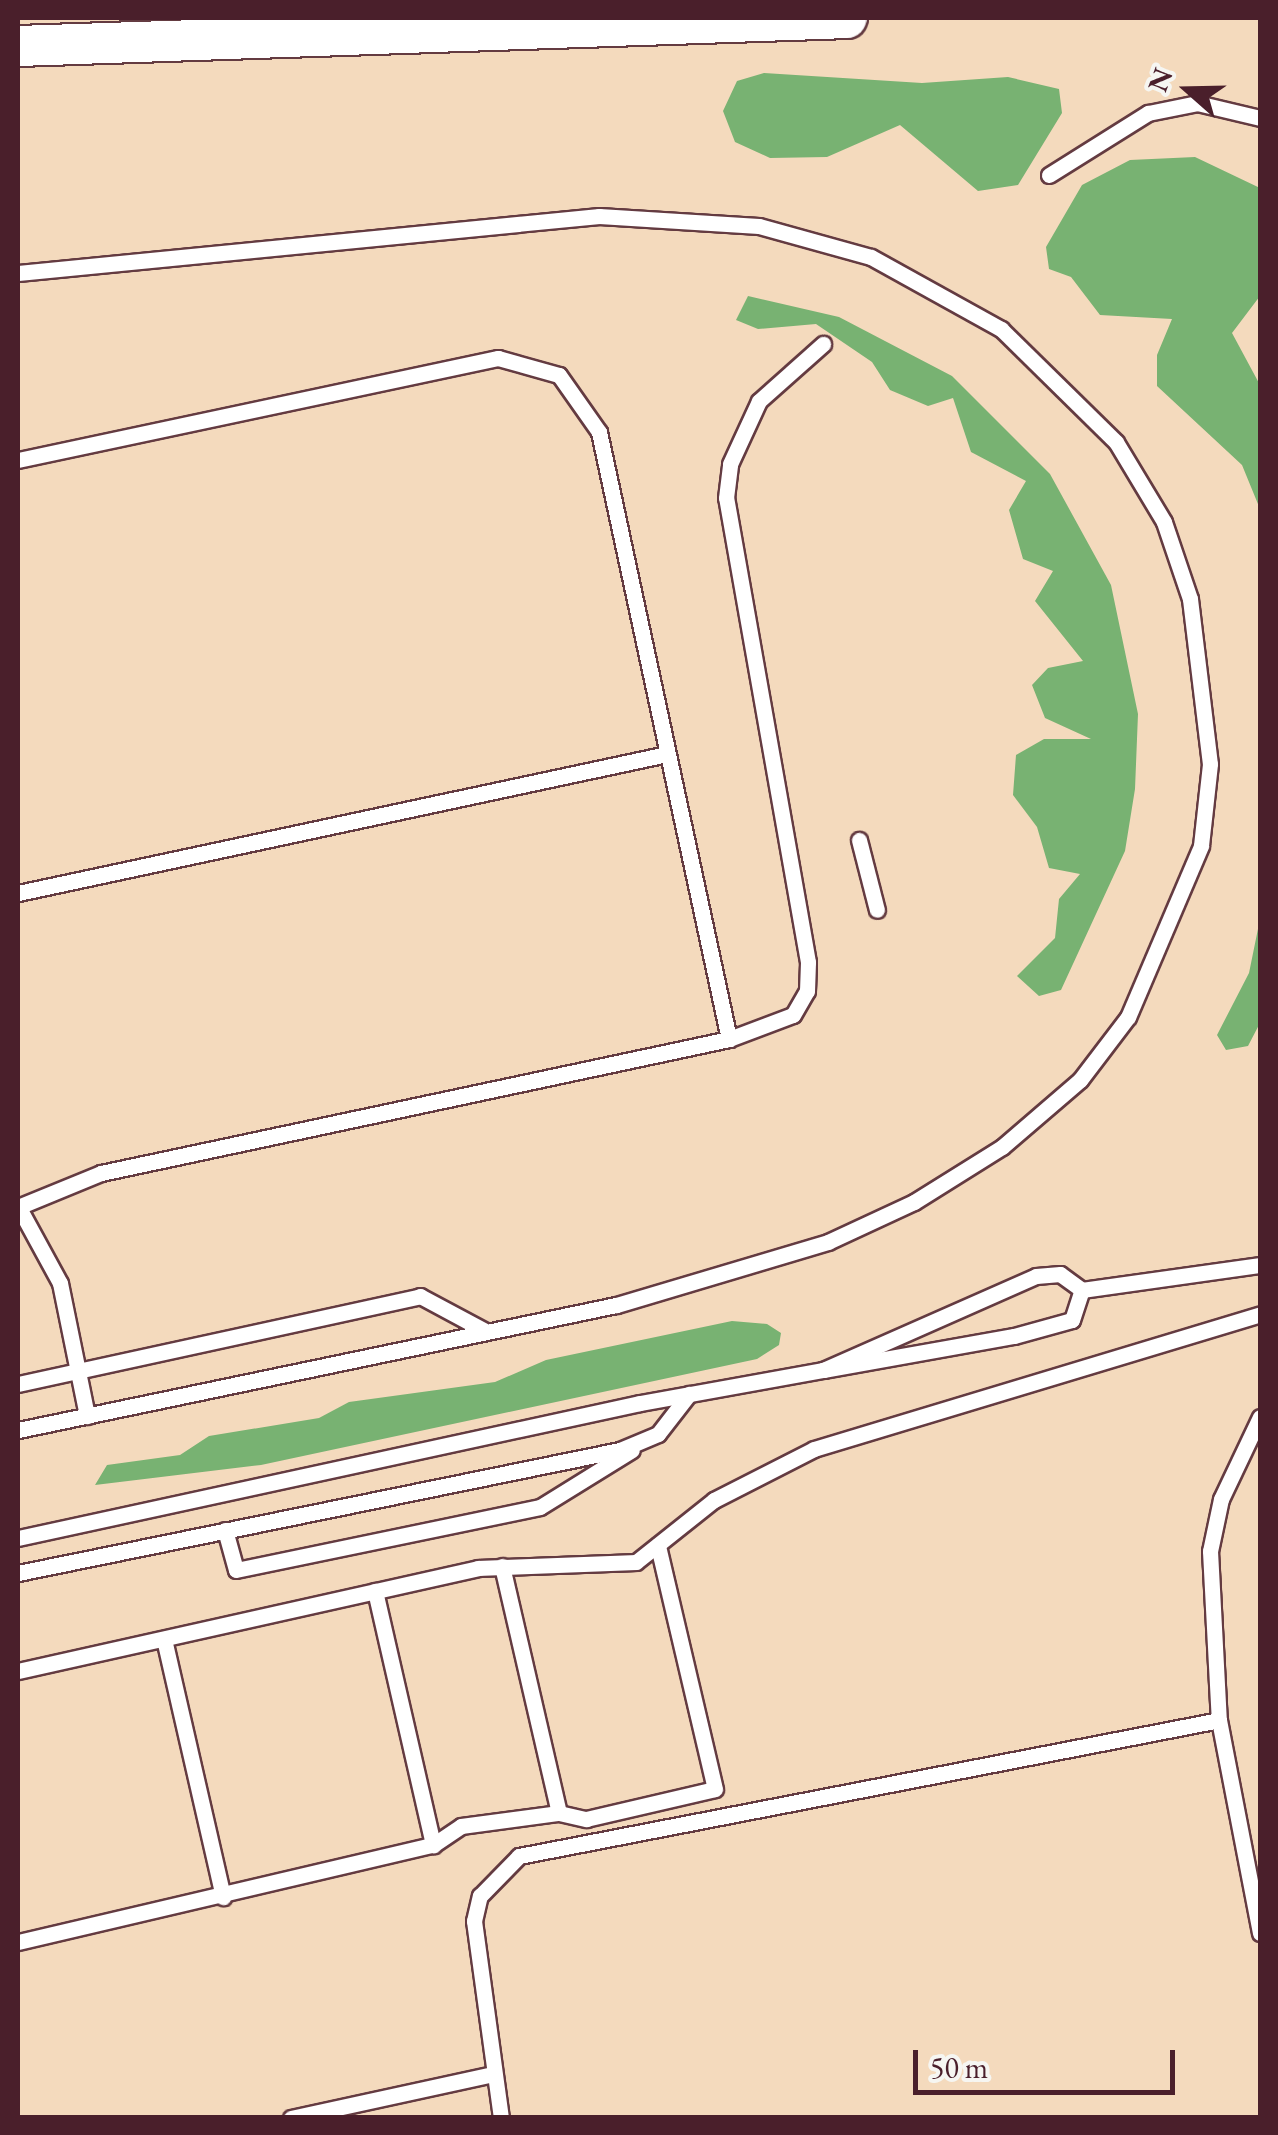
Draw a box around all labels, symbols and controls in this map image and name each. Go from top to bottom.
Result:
north arrow [1138,40,1238,140]
text: N [1139,63,1181,97]
scale bar [918,2030,1180,2092]
text: 50 m [930,2048,988,2087]

